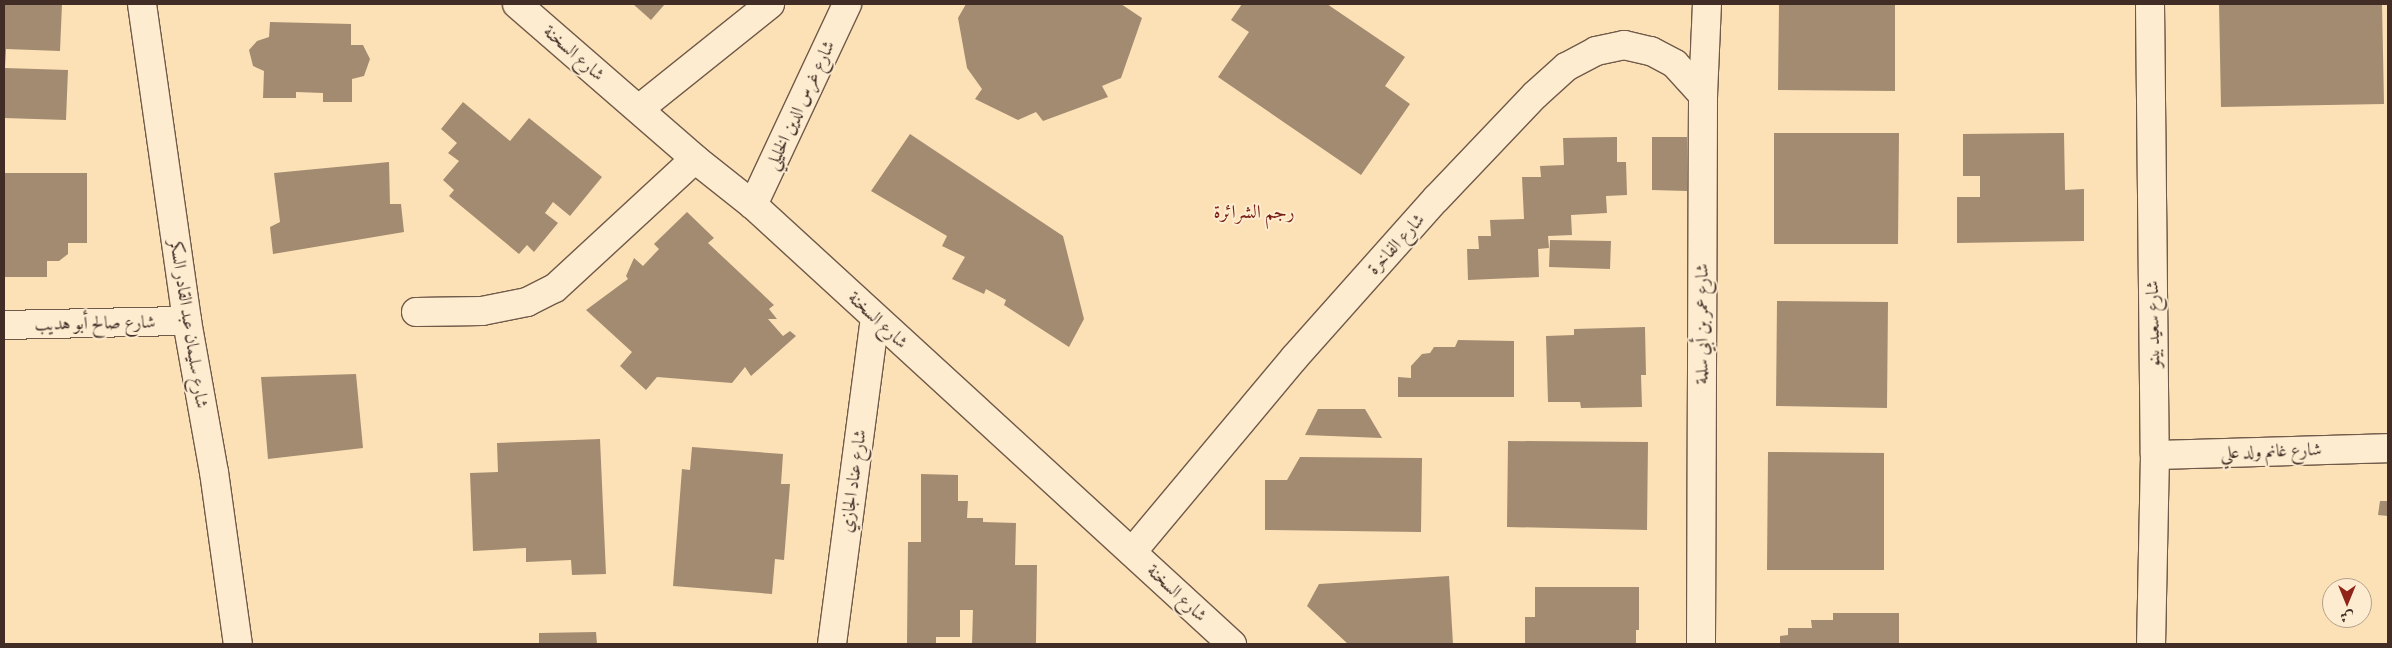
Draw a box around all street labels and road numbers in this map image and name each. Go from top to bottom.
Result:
street label: شارع السخنة [539,20,609,86]
street label: شارع غرس الدين الخليلي [761,37,839,173]
street label: شارع الفاخرة [1363,209,1429,279]
street label: شارع سليمان عبد القادر السكر [165,238,213,410]
street label: شارع عمر بن أبي سلمة [1691,264,1713,384]
street label: شارع سعيد بينو [2141,280,2165,368]
street label: شارع السخنة [843,287,913,353]
street label: شارع صالح أبو هديب [34,311,156,335]
street label: شارع عناد الجازي [835,428,871,534]
street label: شارع غانم ولد علي [2220,438,2322,464]
street label: شارع السخنة [1142,560,1212,626]

